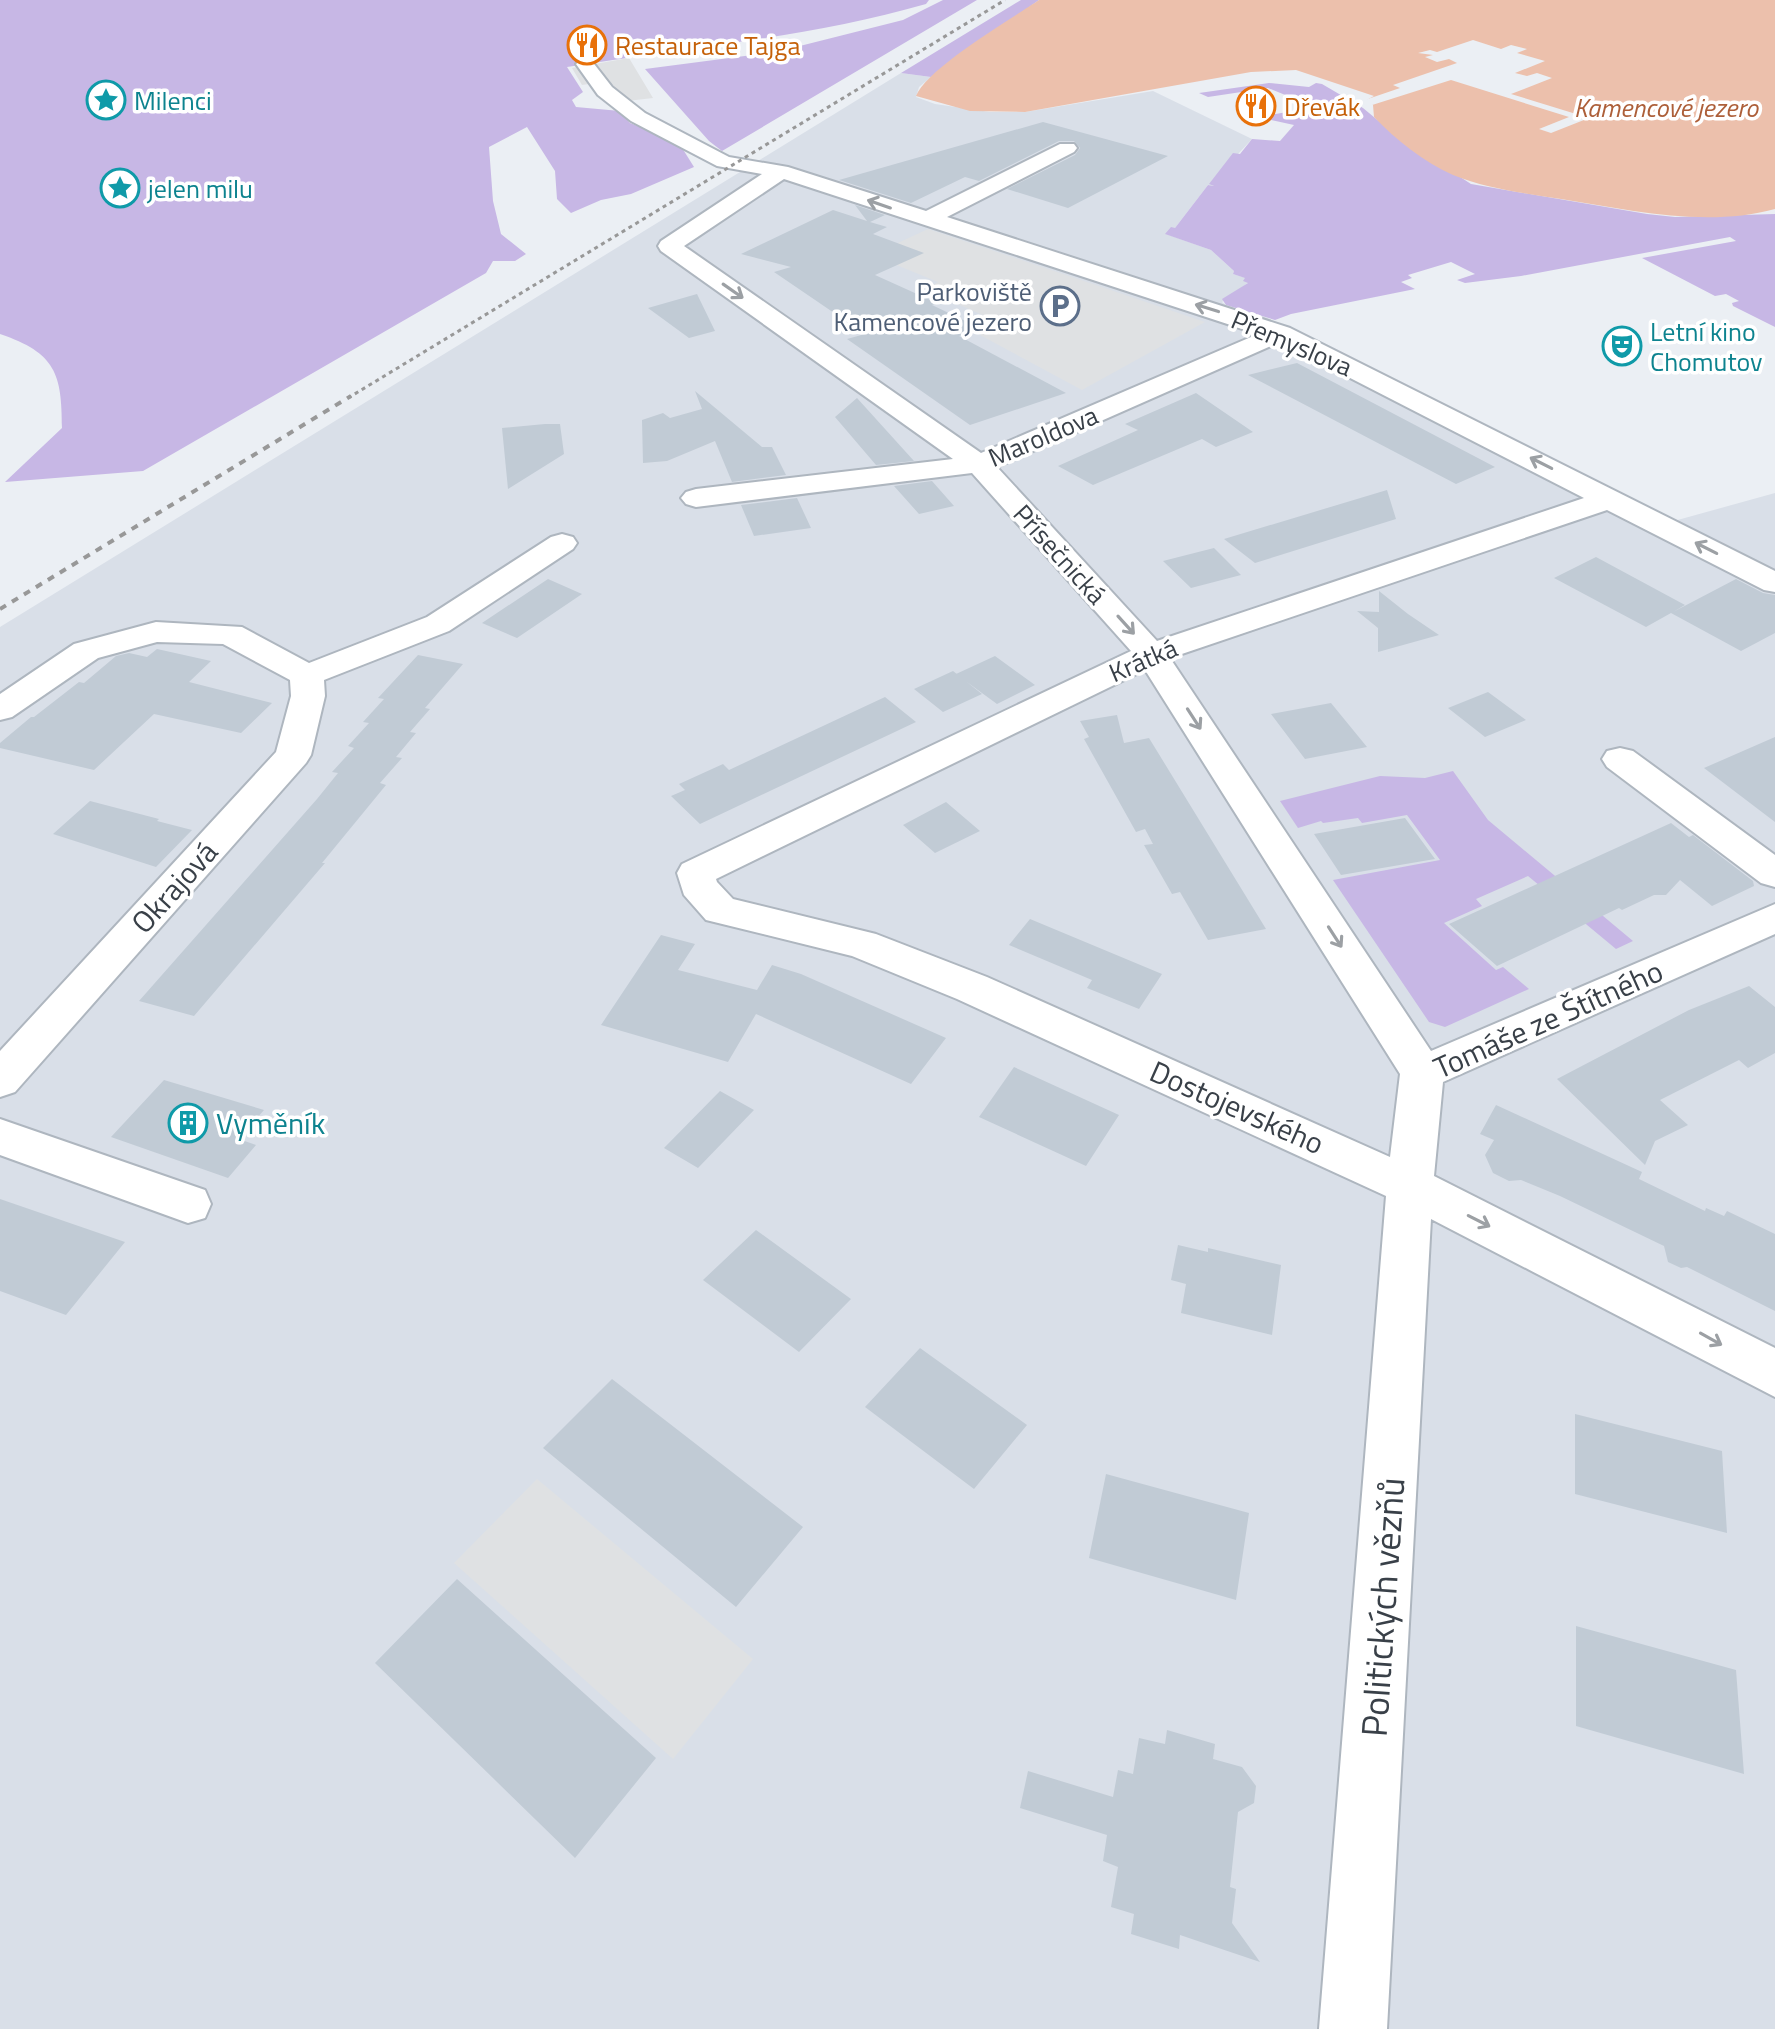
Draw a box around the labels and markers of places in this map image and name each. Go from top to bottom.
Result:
restaurant icon: Restaurace Tajga [566,24,608,66]
place label: Restaurace Tajga [615,26,800,65]
place icon: Milenci [85,79,127,121]
place label: Milenci [134,81,212,120]
restaurant icon: Dřevák [1235,85,1277,127]
place label: Dřevák [1284,87,1360,126]
place icon: jelen milu [99,167,141,209]
place label: jelen milu [146,169,253,208]
place label: Parkoviště Kamencové jezero [833,272,1032,341]
parking icon: Parkoviště Kamencové jezero [1039,285,1081,327]
place label: Letní kino Chomutov [1650,312,1763,381]
theatre icon: Letní kino Chomutov [1601,325,1643,367]
place label: Vyměník [216,1100,325,1146]
building icon: Vyměník [167,1102,209,1144]

